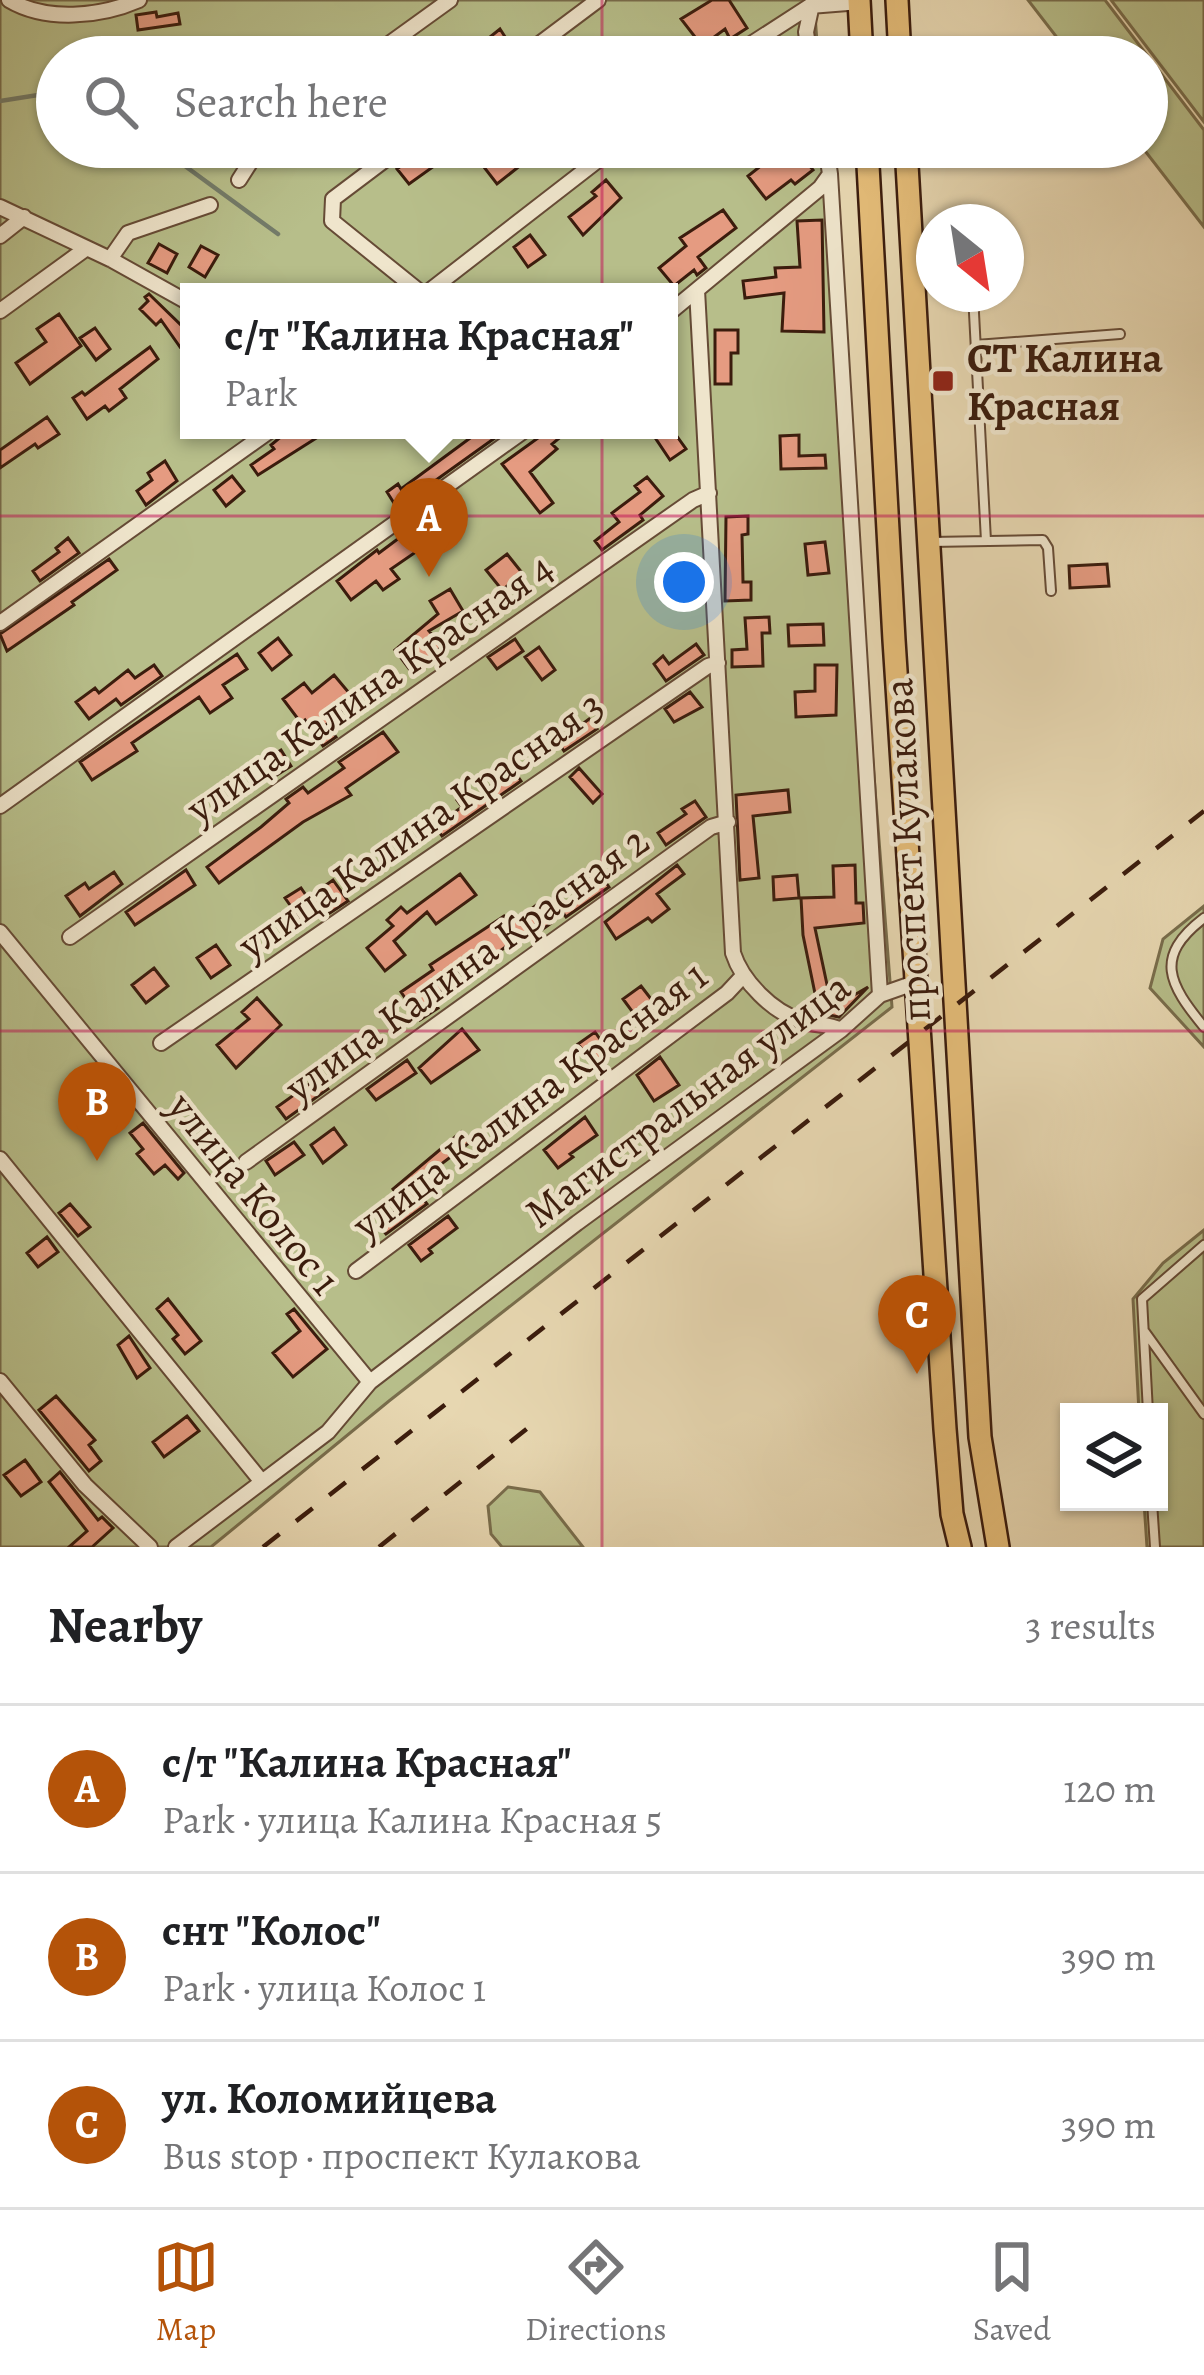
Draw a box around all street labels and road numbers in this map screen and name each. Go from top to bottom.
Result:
street label: улица Калина Красная 4 [174,539,564,836]
street label: улица Калина Красная 3 [225,676,615,973]
street label: проспект Кулакова [869,676,944,1023]
street label: улица Калина Красная 2 [272,812,660,1115]
street label: улица Калина Красная 1 [339,947,719,1253]
street label: Магистральная улица [513,958,862,1241]
street label: улица Колос 1 [155,1079,354,1307]

